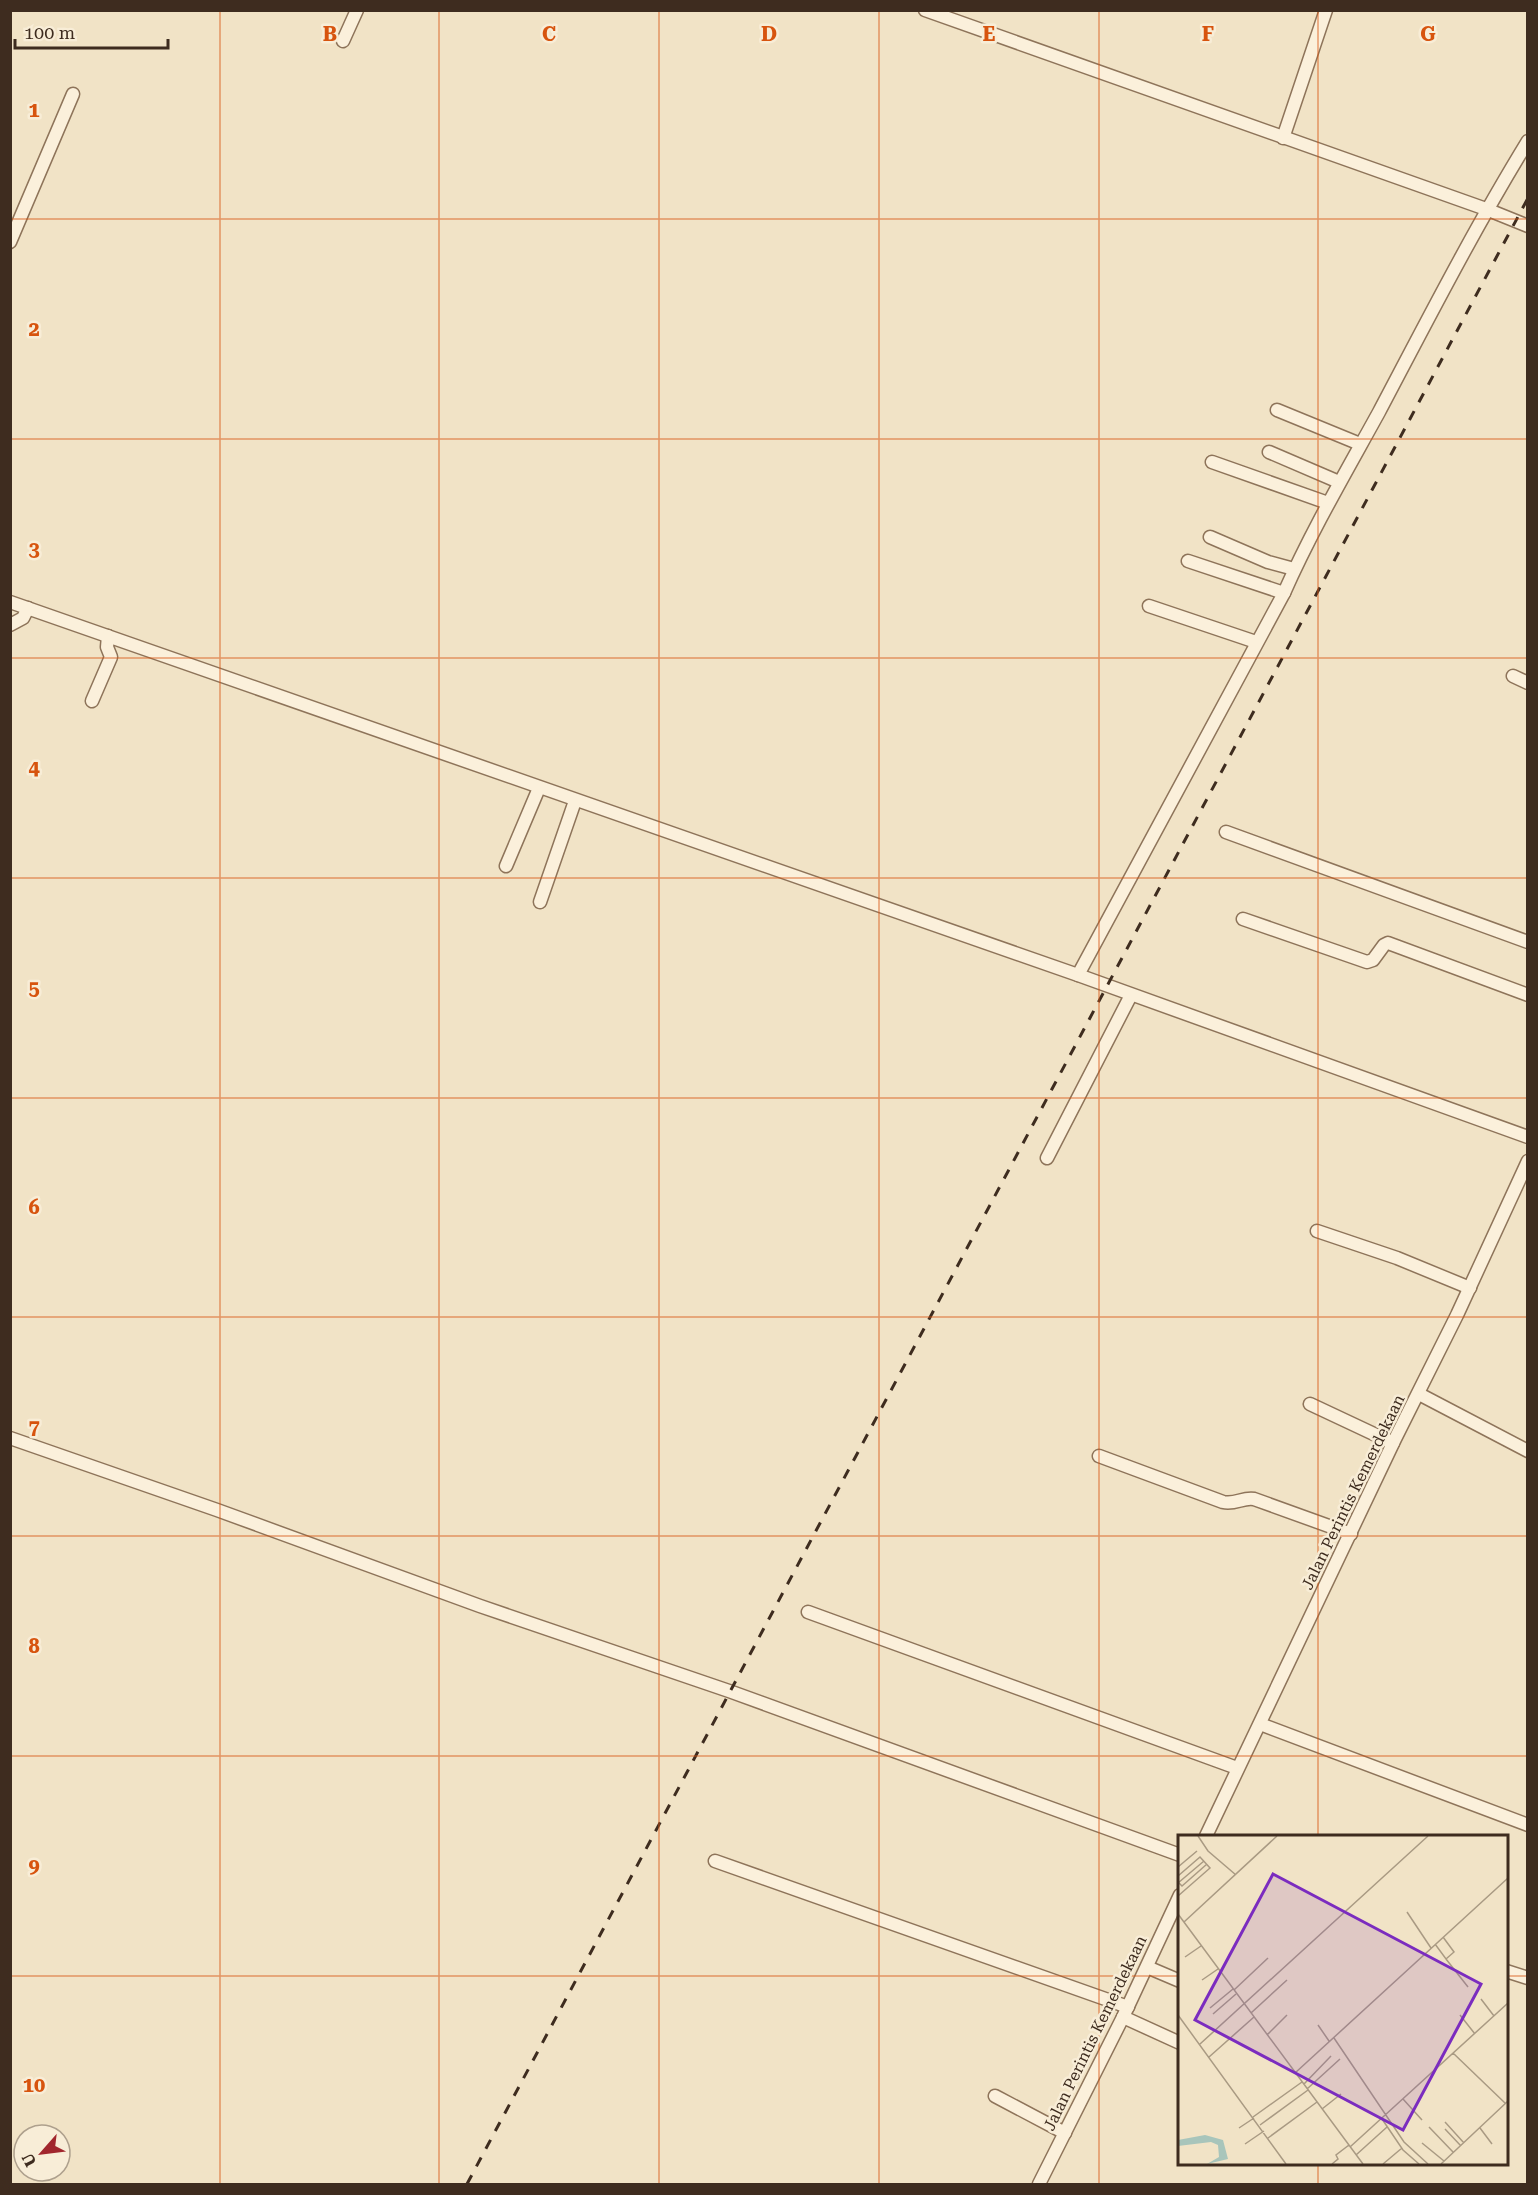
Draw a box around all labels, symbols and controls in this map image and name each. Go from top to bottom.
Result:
scale bar [15,12,168,50]
text: 100 m [24,22,75,43]
text: B [323,22,337,46]
text: C [542,22,556,46]
text: D [761,22,777,46]
text: E [983,22,996,46]
text: F [1202,22,1214,46]
text: G [1420,22,1436,46]
text: 1 [28,98,40,122]
text: 2 [28,317,40,341]
text: 3 [28,537,40,561]
text: 4 [28,756,40,780]
text: 5 [28,976,40,1000]
text: 6 [28,1195,40,1219]
street label: Jalan Perintis Kemerdekaan [1297,1391,1409,1593]
text: 7 [28,1415,40,1439]
text: 8 [28,1634,40,1658]
inset map [1178,1835,1508,2165]
text: 9 [28,1854,40,1878]
street label: Jalan Perintis Kemerdekaan [1039,1932,1151,2134]
text: 10 [23,2073,45,2097]
north arrow [12,2123,72,2183]
text: U [18,2150,40,2170]

